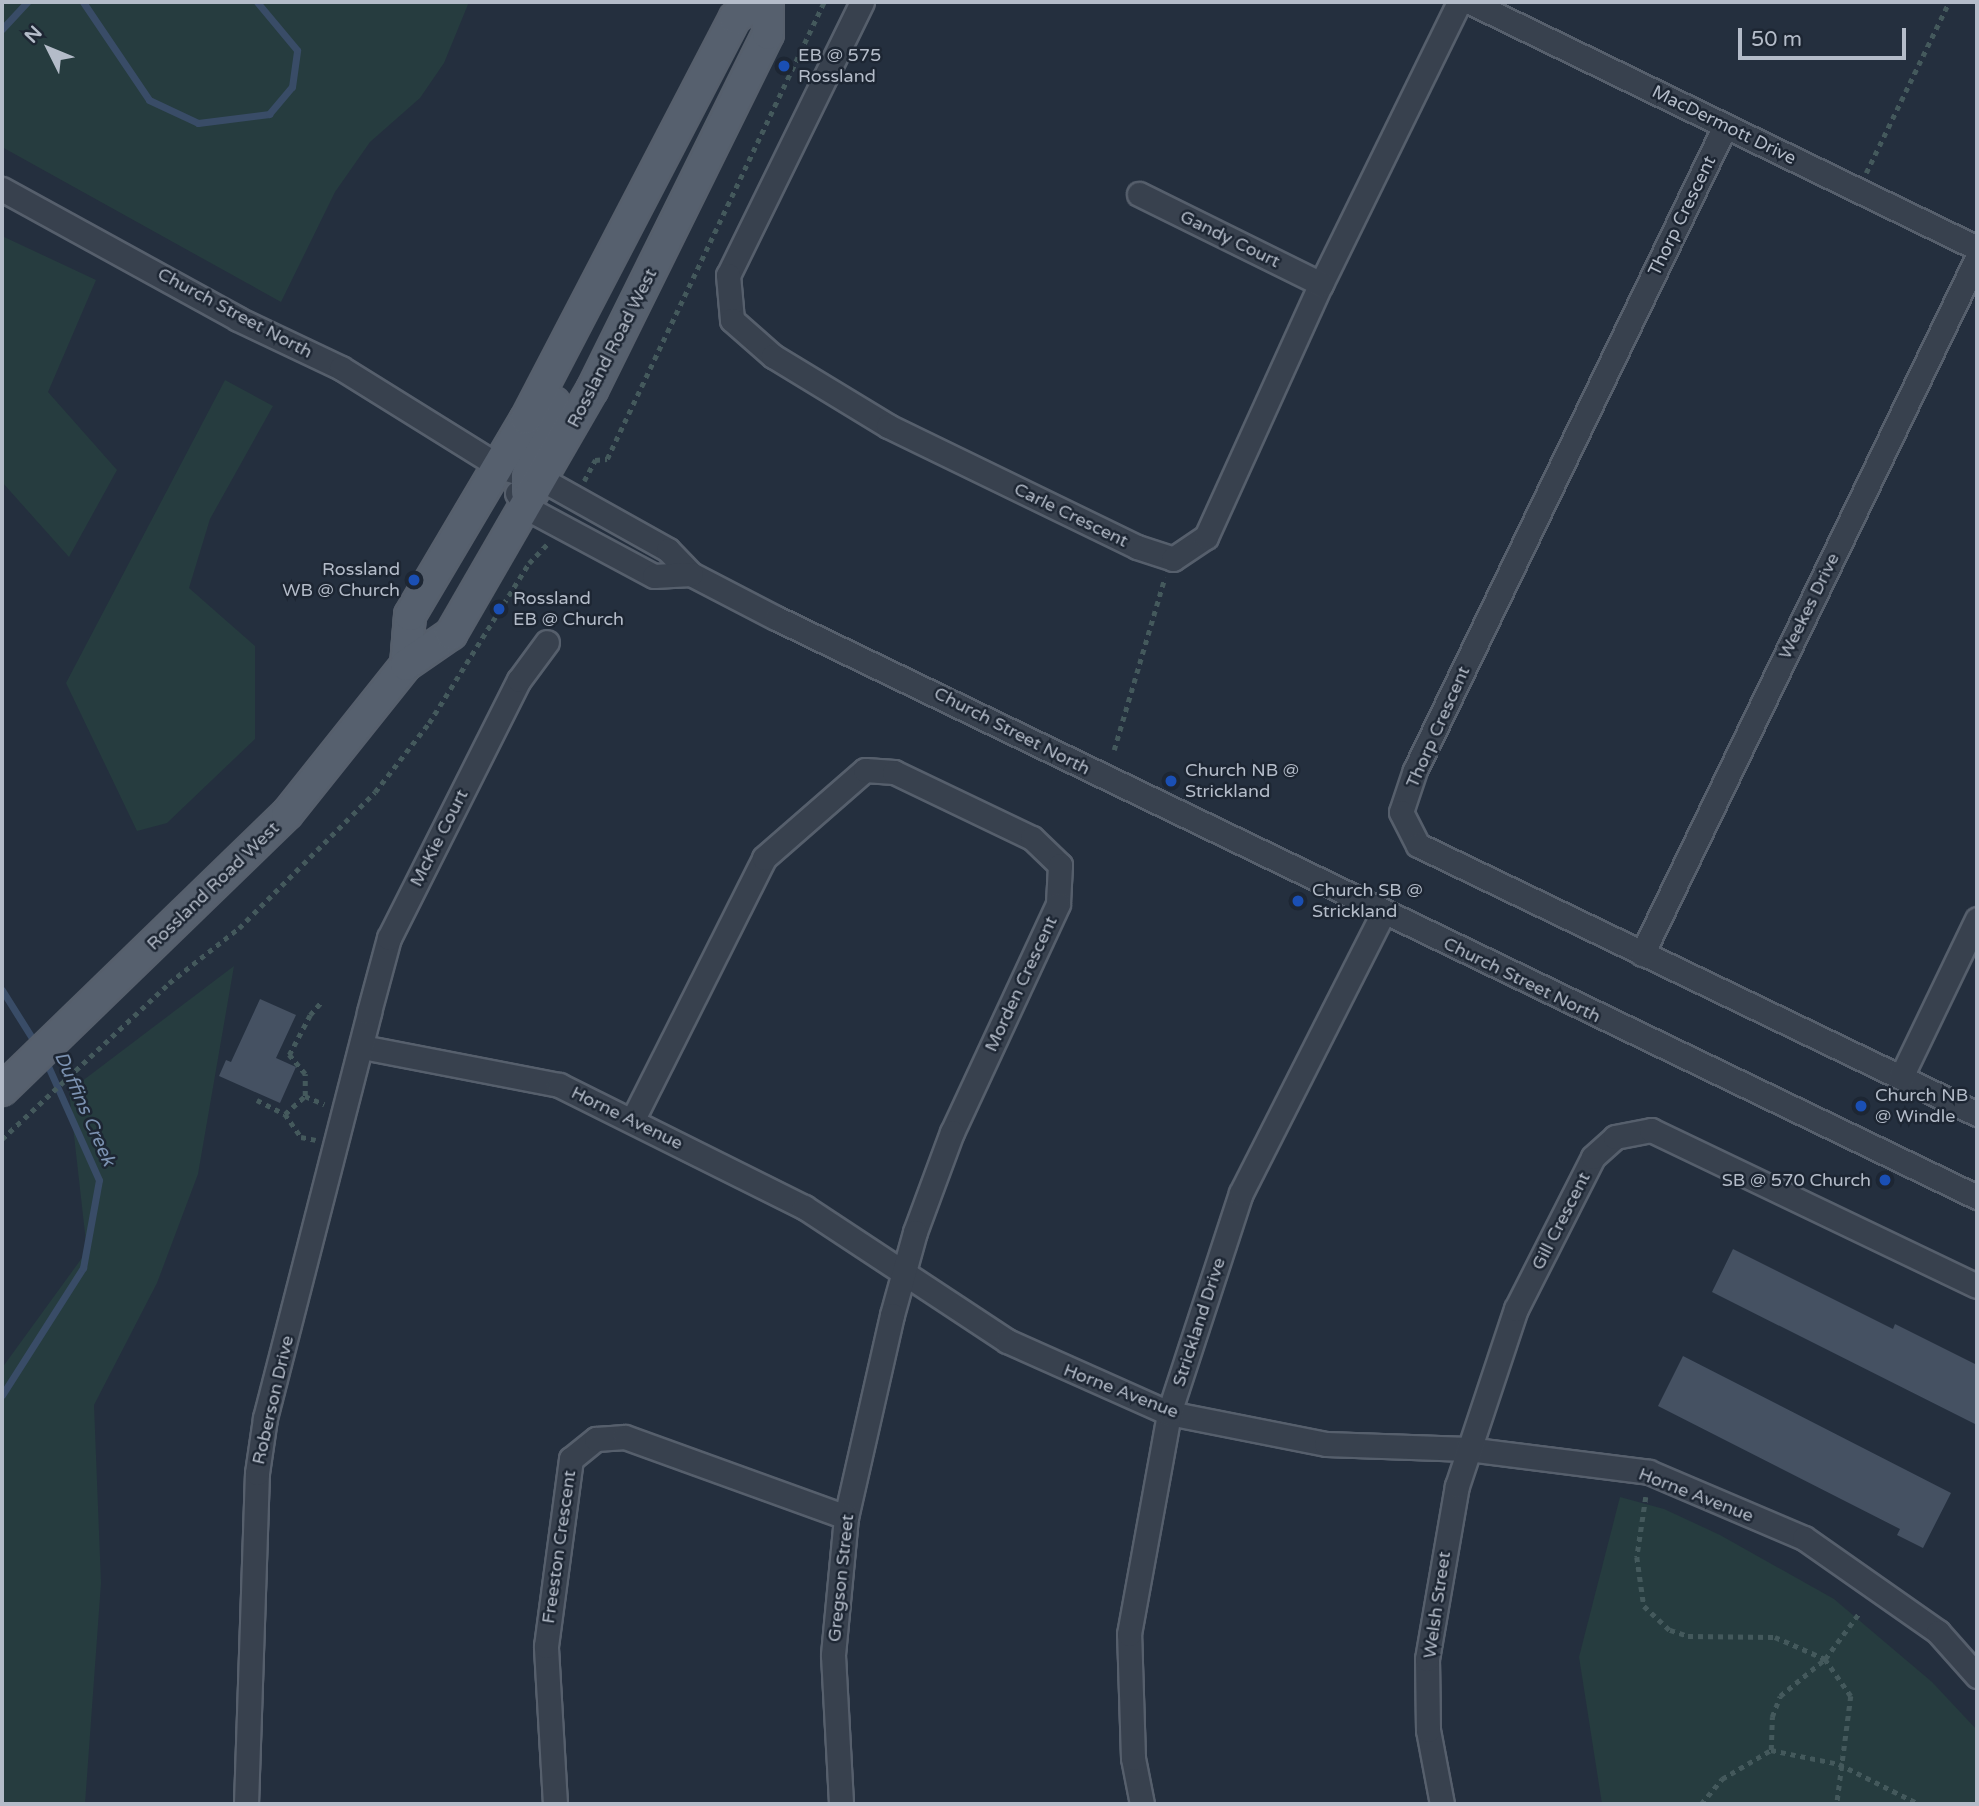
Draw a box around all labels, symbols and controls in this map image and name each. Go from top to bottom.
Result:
north arrow [14,14,84,84]
scale bar [1741,14,1909,58]
text: N [20,22,47,48]
text: 50 m [1751,27,1802,52]
place label: EB @ 575 Rossland [798,45,881,88]
marker: EB @ 575 Rossland [776,58,792,74]
street label: MacDermott Drive [1648,81,1800,169]
street label: Thorp Crescent [1644,152,1720,280]
street label: Gandy Court [1177,206,1283,272]
street label: Church Street North [154,263,316,363]
street label: Rossland Road West [563,265,661,431]
street label: Carle Crescent [1011,478,1131,552]
street label: Weekes Drive [1774,549,1844,663]
place label: Rossland WB @ Church [282,559,400,602]
marker: Rossland WB @ Church [406,572,422,588]
place label: Rossland EB @ Church [513,588,624,630]
marker: Rossland EB @ Church [491,601,507,617]
street label: Thorp Crescent [1402,663,1474,791]
street label: Church Street North [930,682,1094,780]
place label: Church NB @ Strickland [1185,760,1299,802]
marker: Church NB @ Strickland [1163,773,1179,789]
street label: McKie Court [405,786,473,890]
street label: Rossland Road West [142,817,284,955]
place label: Church SB @ Strickland [1312,880,1423,922]
marker: Church SB @ Strickland [1290,893,1306,909]
street label: Morden Crescent [980,913,1062,1055]
street label: Church Street North [1440,933,1604,1027]
water label: Duffins Creek [49,1048,119,1170]
street label: Horne Avenue [568,1082,686,1154]
place label: Church NB @ Windle [1875,1085,1968,1128]
marker: Church NB @ Windle [1853,1098,1869,1114]
street label: Gill Crescent [1527,1168,1595,1274]
place label: SB @ 570 Church [1722,1169,1871,1191]
marker: SB @ 570 Church [1877,1172,1893,1188]
street label: Strickland Drive [1168,1255,1230,1389]
street label: Roberson Drive [248,1333,298,1467]
street label: Horne Avenue [1060,1359,1182,1423]
street label: Horne Avenue [1635,1463,1757,1527]
street label: Freeston Crescent [538,1469,580,1625]
street label: Gregson Street [824,1513,858,1643]
street label: Welsh Street [1419,1550,1455,1660]

